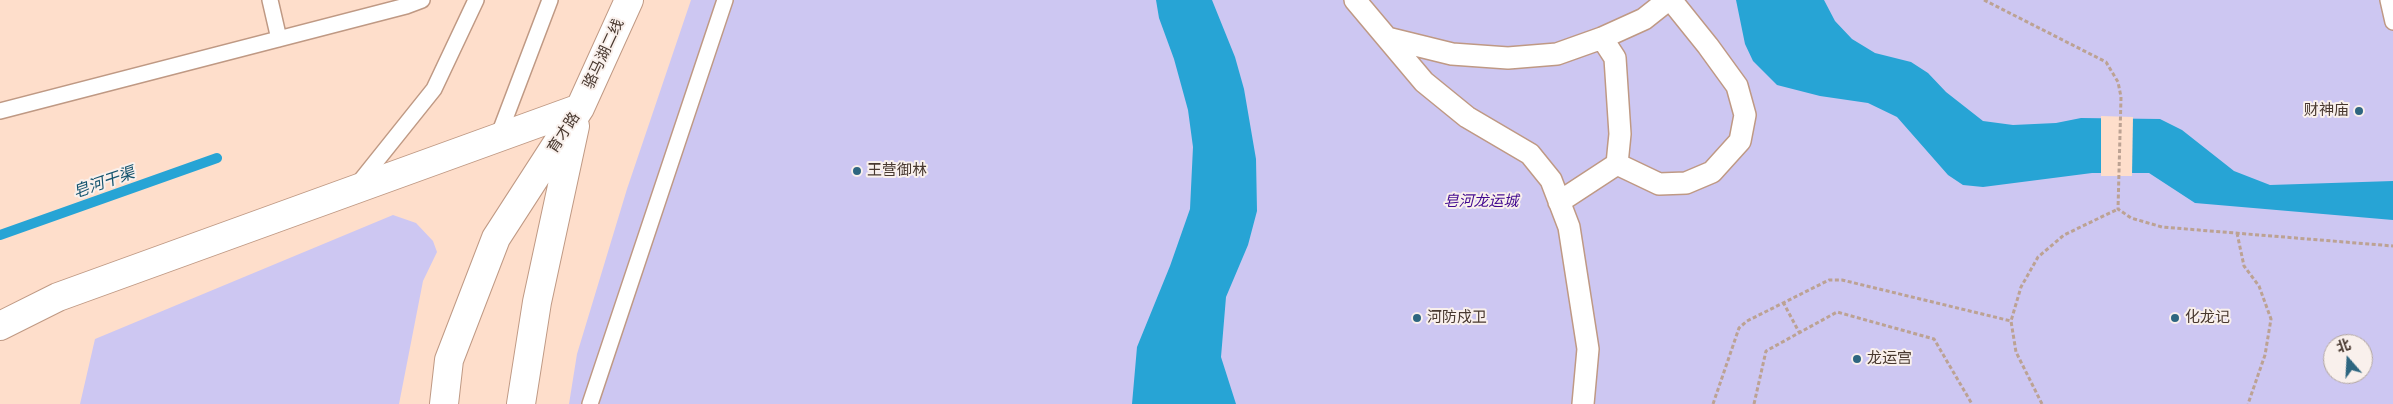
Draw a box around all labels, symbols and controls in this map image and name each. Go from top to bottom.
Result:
street label: 骆马湖二线 [580,16,628,92]
place label: 财神庙 [2304,102,2349,120]
marker: 财神庙 [2353,105,2365,117]
street label: 育才路 [544,109,584,157]
place label: 王营御林 [867,162,927,180]
water label: 皂河干渠 [71,164,137,202]
marker: 王营御林 [851,165,863,177]
park label: 皂河龙运城 [1444,193,1518,211]
place label: 河防戍卫 [1427,309,1487,327]
place label: 化龙记 [2185,309,2230,327]
marker: 河防戍卫 [1411,312,1423,324]
marker: 化龙记 [2169,312,2181,324]
north arrow [2323,334,2373,384]
text: 北 [2334,335,2353,357]
place label: 龙运宫 [1867,350,1912,368]
marker: 龙运宫 [1851,353,1863,365]

